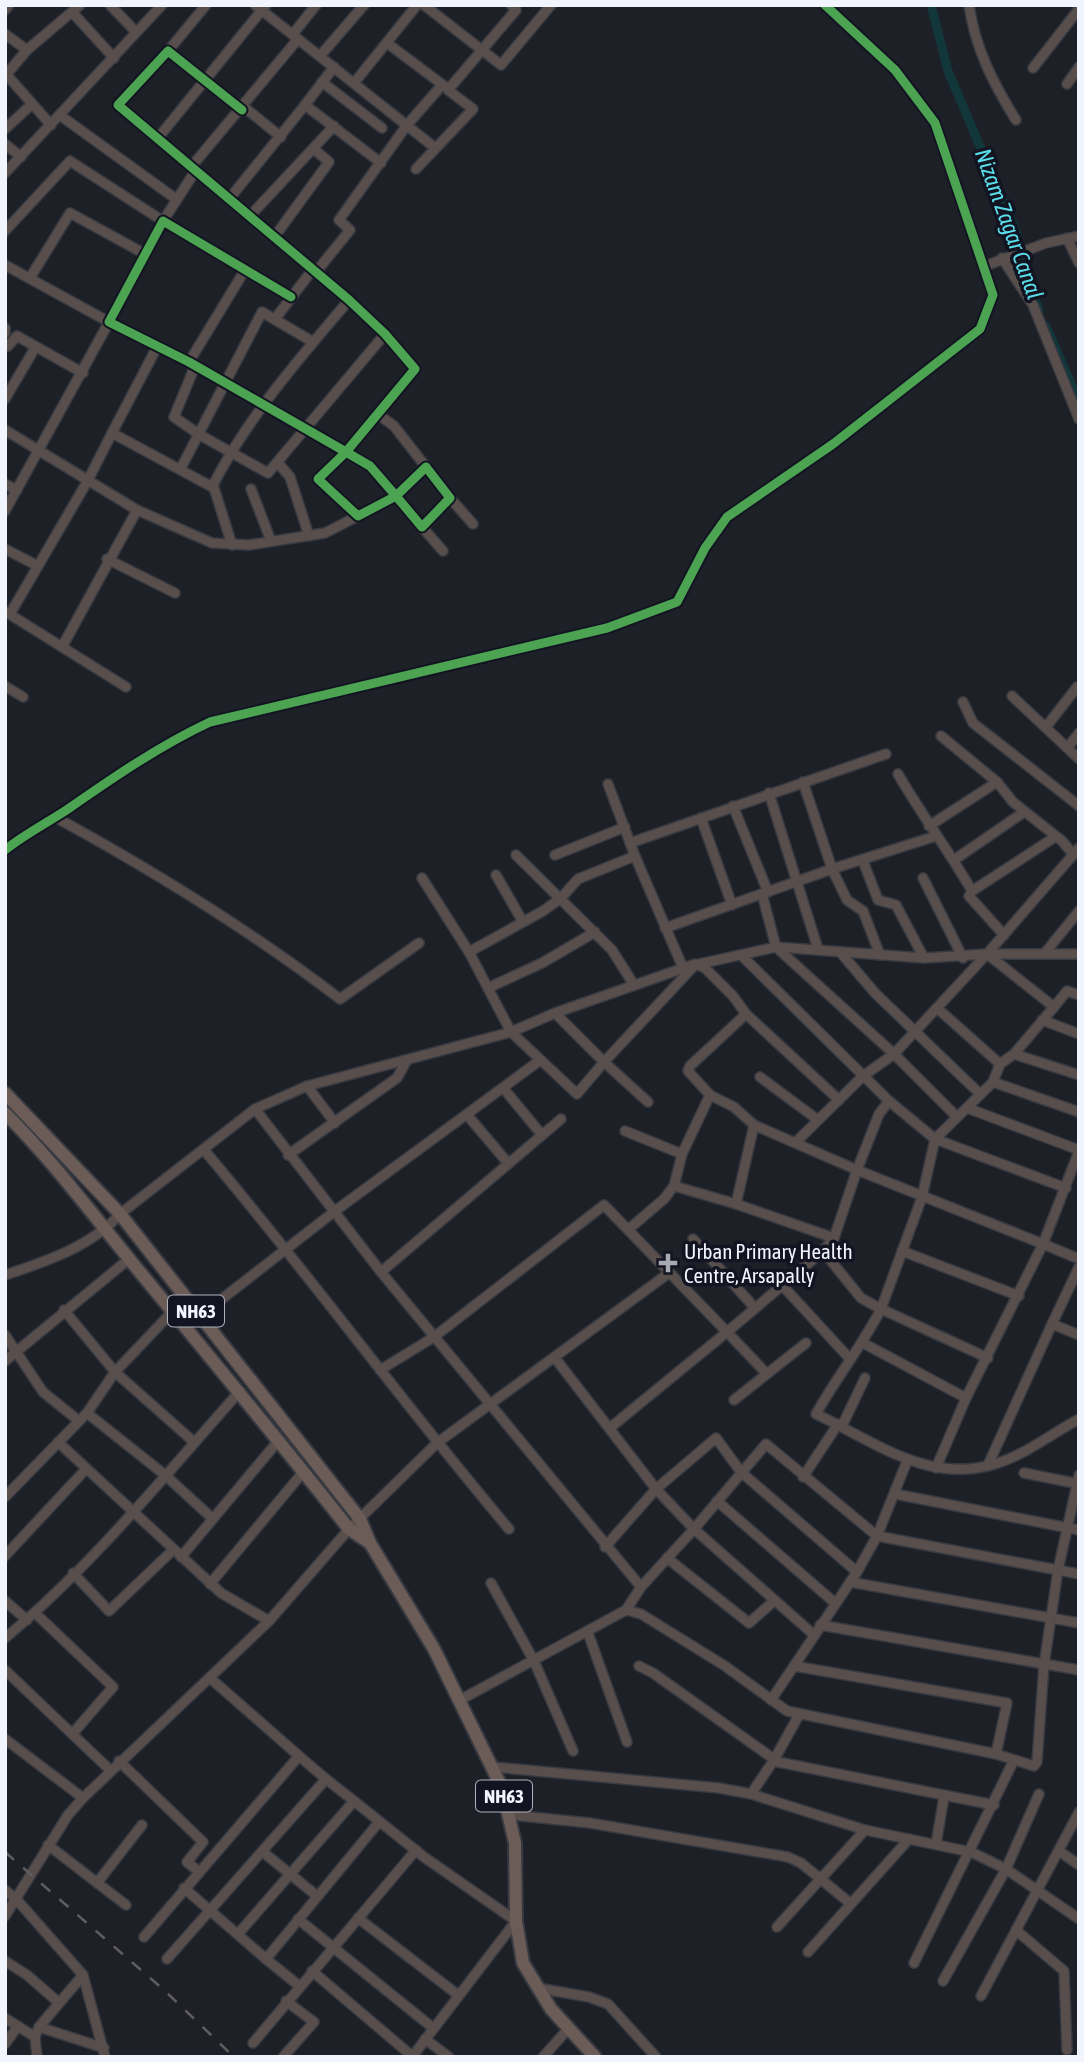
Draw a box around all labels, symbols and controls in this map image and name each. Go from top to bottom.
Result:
water label: Nizam Zagar Canal [970,145,1048,303]
place label: Urban Primary Health Centre, Arsapally [684,1239,853,1287]
marker: Urban Primary Health Centre, Arsapally [658,1253,678,1273]
road number: NH63 [168,1296,224,1326]
road number: NH63 [476,1780,532,1812]

